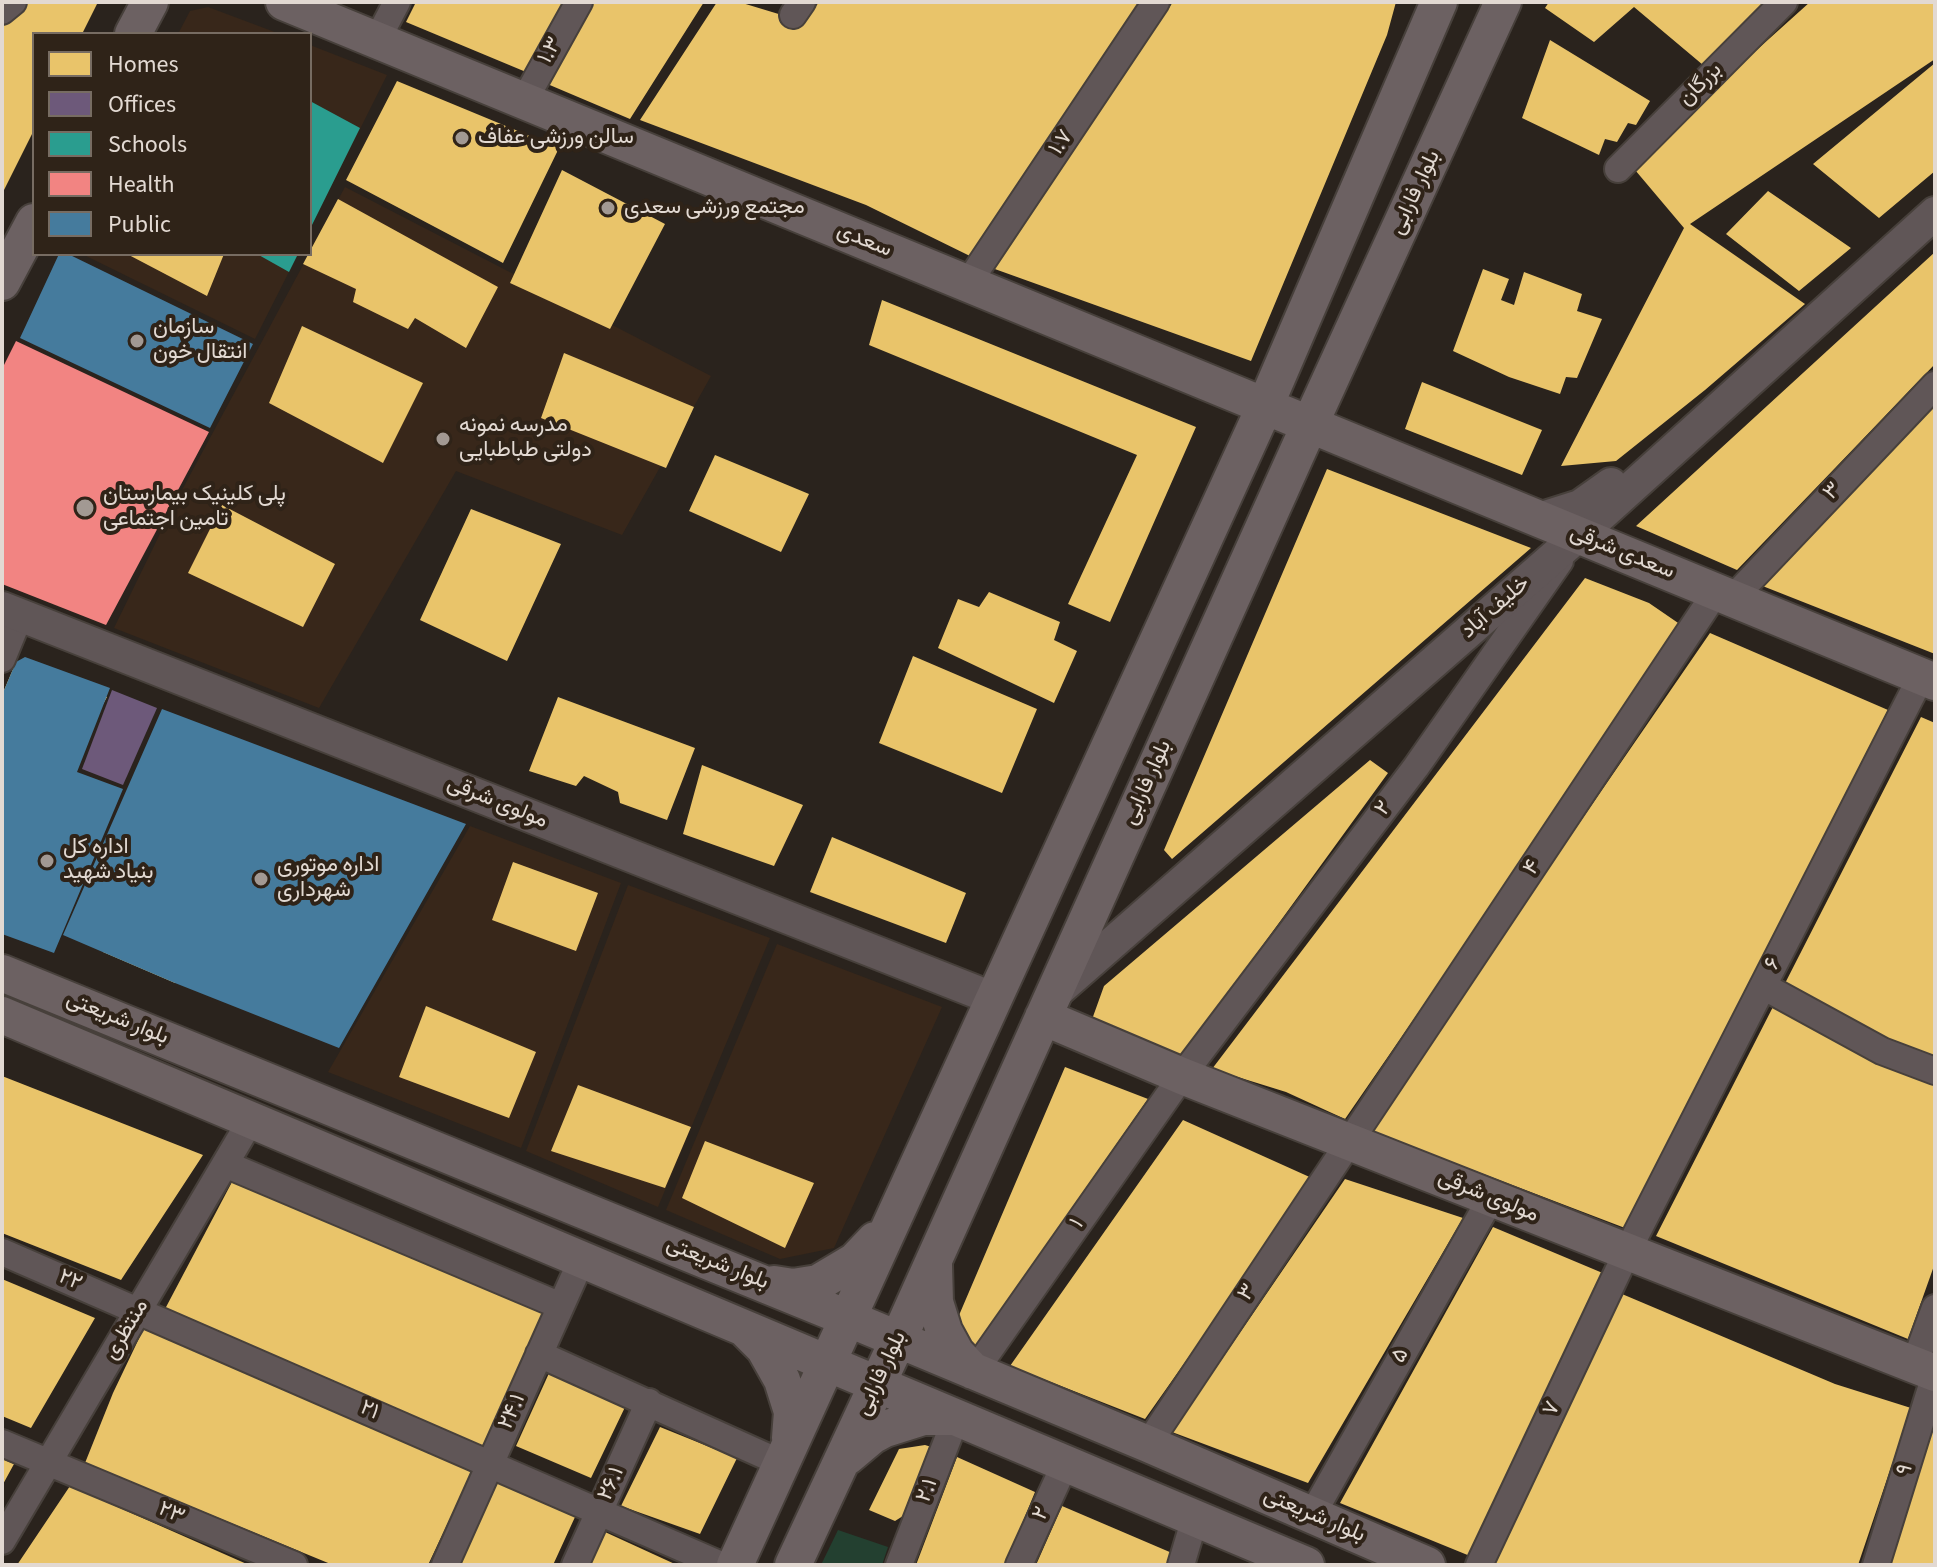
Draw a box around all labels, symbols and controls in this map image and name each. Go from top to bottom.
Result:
legend [32,32,312,256]
street label: ۱.۳ [533,33,569,69]
text: Homes [108,47,179,82]
street label: بزرگان [1674,58,1728,112]
text: Offices [108,87,176,122]
place label: سالن ورزشی عفاف [478,125,634,151]
street label: ۱.۷ [1044,125,1080,161]
text: Schools [108,127,187,162]
marker: سالن ورزشی عفاف [453,129,471,147]
street label: بلوار فارابی [1385,147,1447,239]
text: Health [108,167,175,202]
place label: مجتمع ورزشی سعدی [624,195,805,221]
marker: مجتمع ورزشی سعدی [599,199,617,217]
text: Public [108,207,171,242]
street label: سعدی [833,218,895,264]
place label: سازمان انتقال خون [153,315,247,366]
marker: سازمان انتقال خون [128,332,146,350]
place label: مدرسه نمونه دولتی طباطبایی [459,413,592,464]
marker: مدرسه نمونه دولتی طباطبایی [434,430,452,448]
street label: ۳ [1818,478,1848,506]
place label: پلی کلینیک بیمارستان تامین اجتماعی [103,482,286,534]
marker: پلی کلینیک بیمارستان تامین اجتماعی [74,497,96,519]
street label: سعدی شرقی [1566,520,1678,586]
street label: خلیف آباد [1456,571,1536,645]
street label: بلوار فارابی [1118,736,1178,830]
street label: مولوی شرقی [443,771,551,835]
street label: ۲ [1370,796,1398,822]
place label: اداره کل بنیاد شهید [63,835,154,886]
marker: اداره کل بنیاد شهید [38,852,56,870]
place label: اداره موتوری شهرداری [277,853,379,904]
street label: ۴ [1519,855,1547,881]
marker: اداره موتوری شهرداری [252,870,270,888]
street label: ۶ [1760,953,1788,975]
street label: بلوار شریعتی [62,987,172,1051]
street label: مولوی شرقی [1434,1165,1542,1229]
street label: ۱ [1065,1214,1091,1234]
street label: بلوار شریعتی [662,1232,772,1296]
street label: ۲۲ [54,1264,86,1298]
street label: ۳ [1233,1280,1263,1306]
street label: منتظری [99,1295,155,1365]
street label: بلوار فارابی [851,1328,913,1420]
street label: ۵ [1386,1344,1416,1368]
street label: ۲۴.۱ [494,1390,532,1434]
street label: ۲۱ [355,1395,383,1427]
street label: ۷ [1538,1398,1568,1420]
street label: ۹ [1892,1461,1920,1479]
street label: ۲۶.۱ [593,1463,631,1505]
street label: ۲.۱ [911,1475,945,1507]
street label: بلوار شریعتی [1259,1483,1369,1549]
street label: ۲۳ [154,1497,188,1531]
street label: ۲ [1028,1503,1056,1525]

